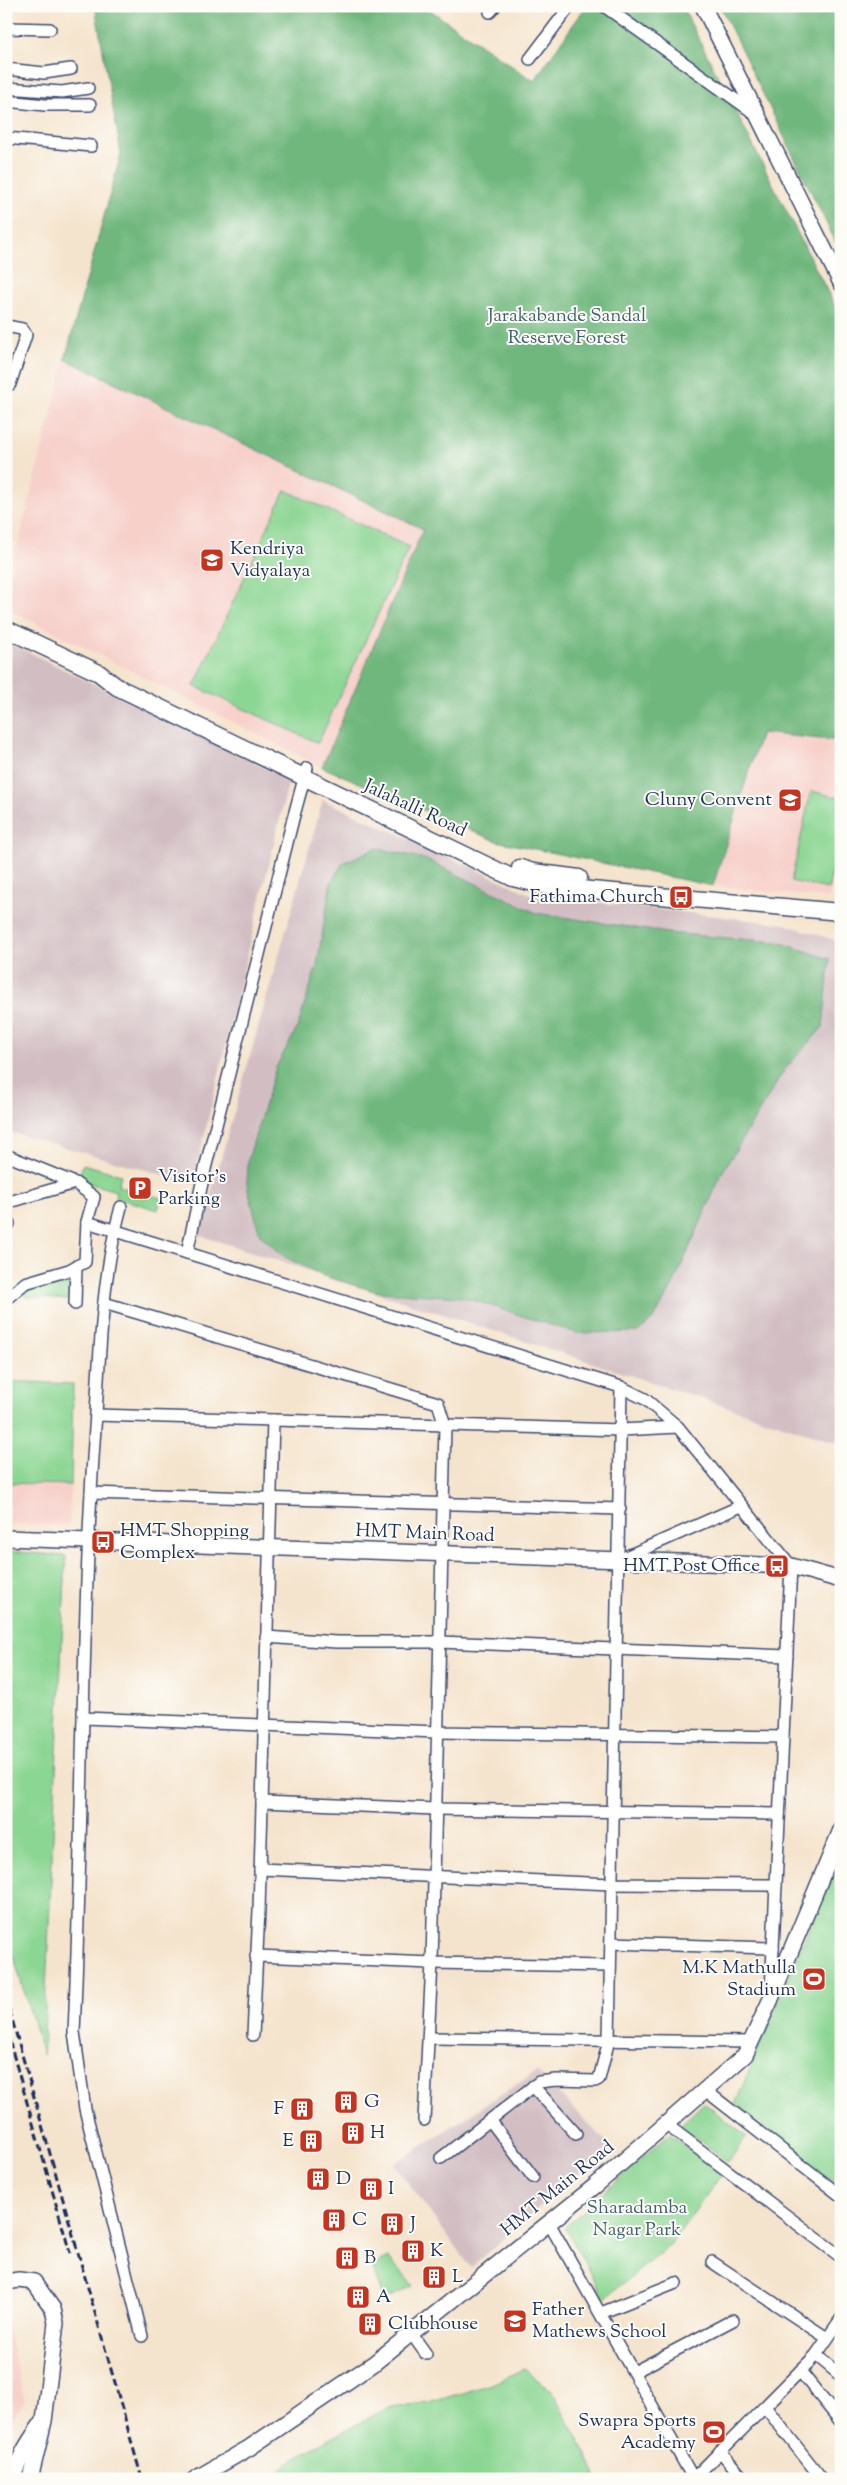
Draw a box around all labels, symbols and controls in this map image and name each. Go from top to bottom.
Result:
park label: Jarakabande Sandal Reserve Forest [487,303,646,352]
place label: Kendriya Vidyalaya [230,536,311,585]
school or university icon: Kendriya Vidyalaya [199,547,225,573]
street label: Jalahalli Road [358,773,471,845]
place label: Cluny Convent [645,787,772,814]
school or university icon: Cluny Convent [777,787,803,813]
place label: Fathima Church [530,884,664,911]
bus stop icon: Fathima Church [668,884,694,910]
place label: Visitor's Parking [158,1164,226,1213]
parking icon: Visitor's Parking [127,1175,153,1201]
place label: HMT Shopping Complex [120,1518,249,1567]
street label: HMT Main Road [355,1518,495,1550]
bus stop icon: HMT Shopping Complex [90,1529,116,1555]
place label: HMT Post Office [623,1553,760,1580]
bus stop icon: HMT Post Office [764,1553,790,1579]
place label: M.K Mathulla Stadium [682,1955,796,2004]
sports icon: M.K Mathulla Stadium [801,1966,827,1992]
building icon: G [333,2089,359,2115]
place label: G [364,2089,380,2116]
place label: F [273,2096,284,2123]
building icon: F [289,2096,315,2122]
building icon: H [340,2120,366,2146]
place label: H [370,2120,385,2147]
place label: E [283,2128,295,2155]
building icon: E [298,2128,324,2154]
street label: HMT Main Road [495,2134,621,2243]
building icon: D [305,2166,331,2192]
place label: D [336,2166,351,2193]
building icon: I [358,2176,384,2202]
place label: I [388,2176,394,2203]
park label: Sharadamba Nagar Park [587,2195,688,2244]
building icon: C [321,2207,347,2233]
place label: C [352,2207,367,2234]
building icon: J [379,2211,405,2237]
place label: J [409,2211,416,2238]
building icon: K [400,2238,426,2264]
place label: K [430,2238,444,2265]
building icon: B [334,2245,360,2271]
place label: B [364,2245,376,2272]
building icon: L [421,2264,447,2290]
place label: L [452,2264,464,2291]
building icon: A [345,2284,371,2310]
place label: A [376,2284,392,2311]
place label: Father Mathews School [532,2297,667,2346]
school or university icon: Father Mathews School [502,2308,528,2334]
building icon: Clubhouse [357,2311,383,2337]
place label: Clubhouse [388,2311,478,2338]
place label: Swapra Sports Academy [578,2408,697,2457]
sports icon: Swapra Sports Academy [701,2419,727,2445]

